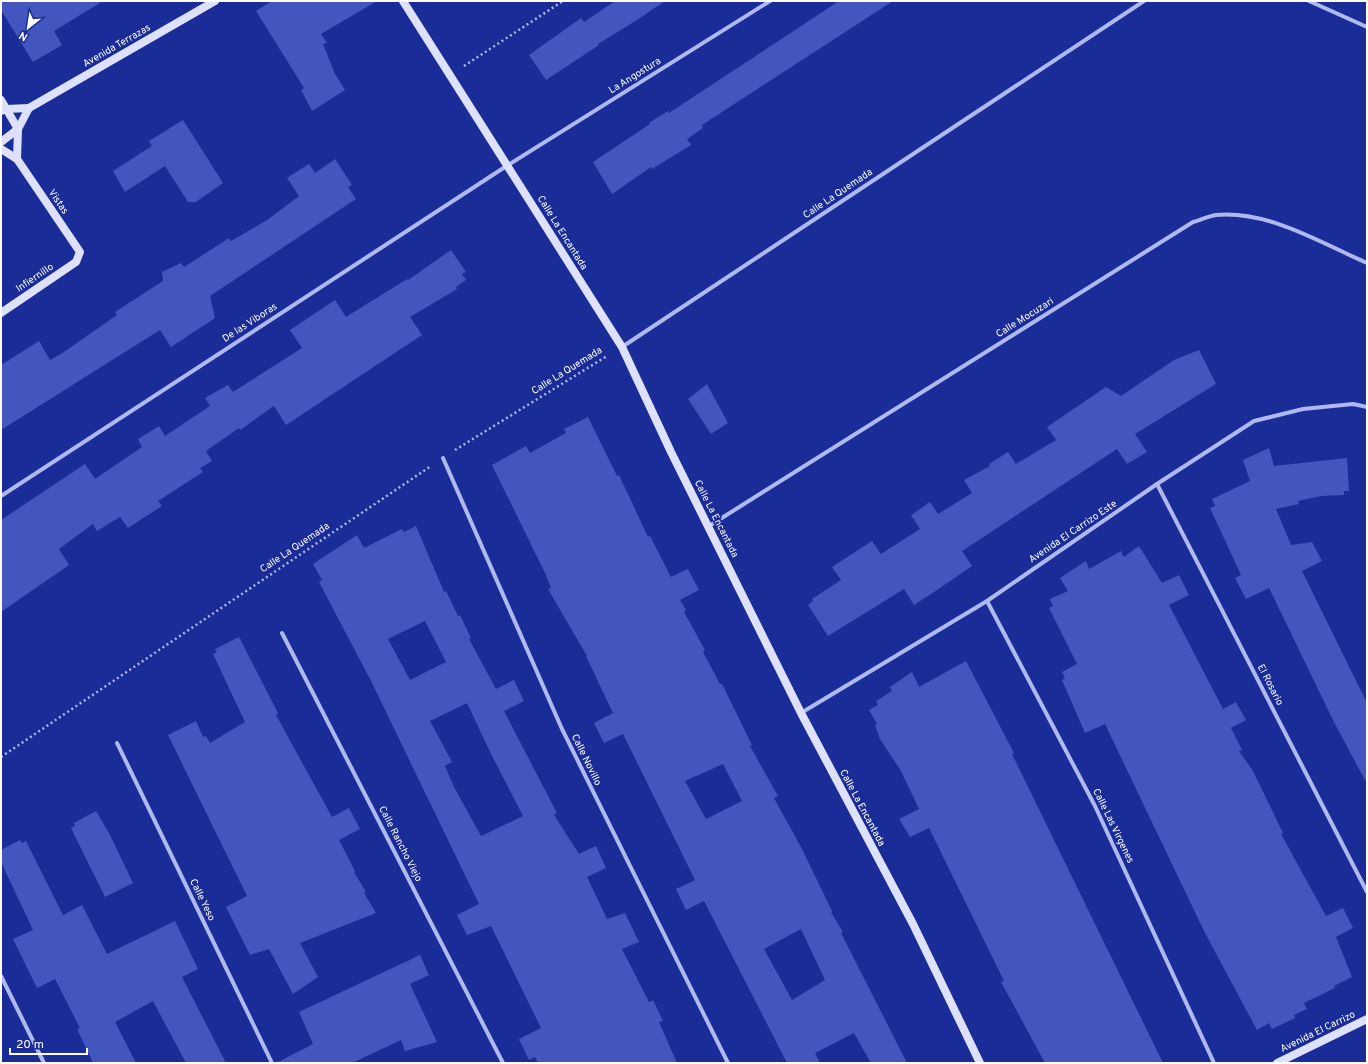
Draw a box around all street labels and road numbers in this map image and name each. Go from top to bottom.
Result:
street label: Avenida Terrazas [81,21,153,71]
street label: La Angostura [606,55,664,97]
street label: Calle La Quemada [801,166,875,222]
street label: Vistas [45,187,71,217]
street label: Calle La Encantada [534,193,590,273]
street label: Infiernillo [14,260,57,295]
street label: Calle Mocuzari [994,295,1056,341]
street label: De las Viboras [220,300,280,346]
street label: Calle La Quemada [529,344,605,398]
street label: Calle La Encantada [691,478,741,560]
street label: Avenida El Carrizo Este [1026,498,1120,566]
street label: Calle La Quemada [258,520,332,576]
street label: El Rosario [1254,662,1286,708]
street label: Calle Novillo [568,732,604,788]
street label: Calle La Encantada [836,767,888,849]
street label: Calle Las Virgenes [1089,786,1137,866]
street label: Calle Rancho Viejo [375,804,425,884]
street label: Calle Yeso [186,877,218,924]
street label: Avenida El Carrizo [1278,1008,1358,1056]

